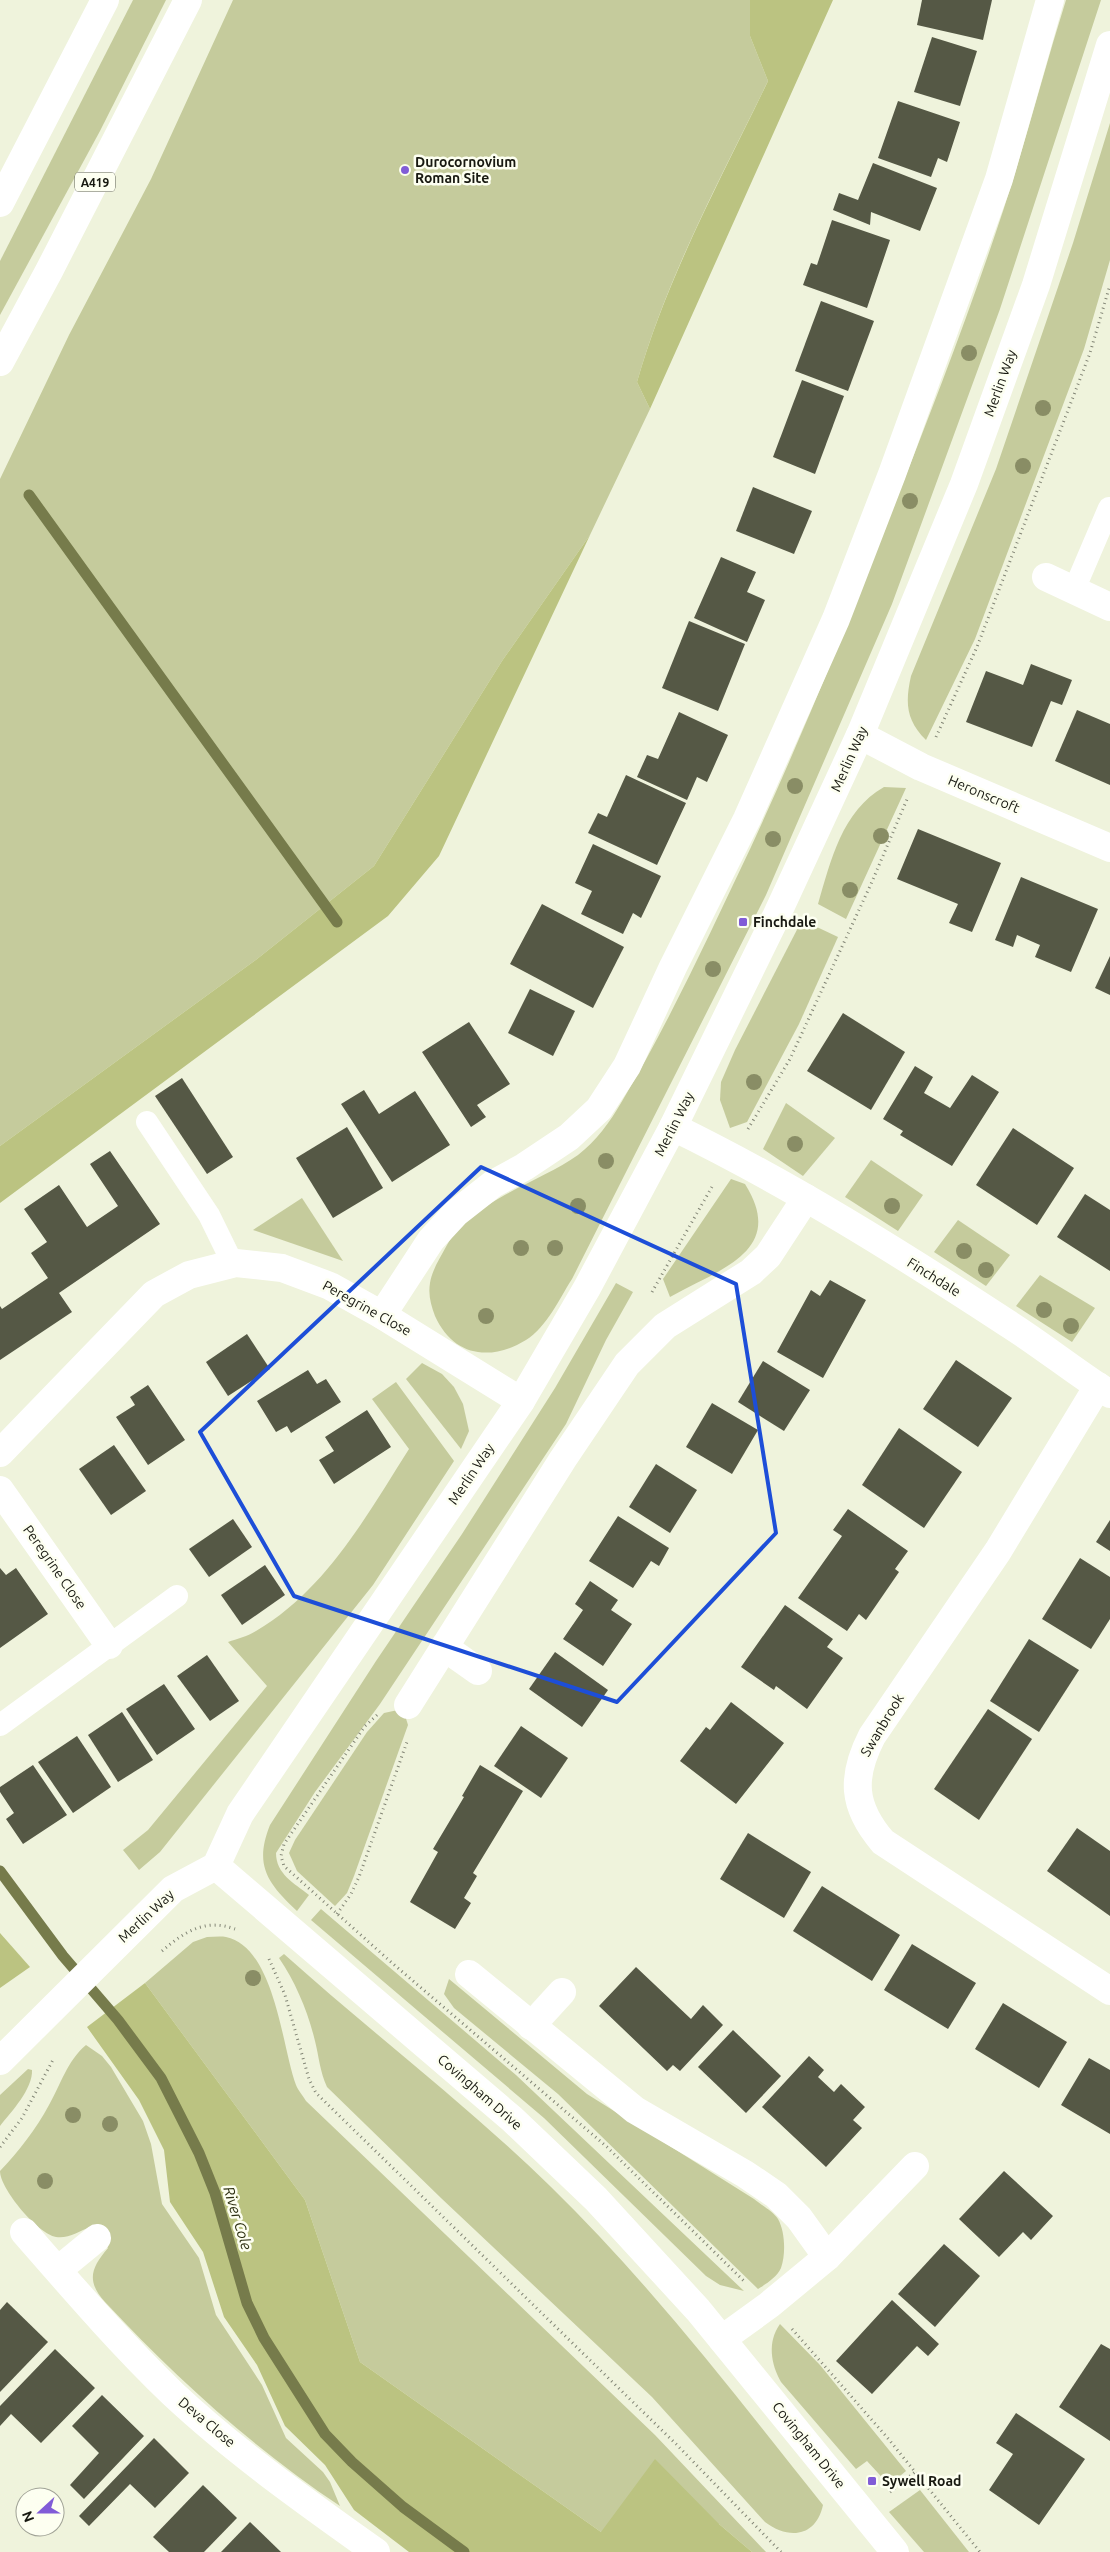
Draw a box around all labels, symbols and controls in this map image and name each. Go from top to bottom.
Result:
place label: Durocornovium Roman Site [415,154,516,186]
marker: Durocornovium Roman Site [399,164,411,176]
road number: A419 [75,172,115,192]
street label: Merlin Way [980,347,1020,419]
street label: Merlin Way [827,724,871,794]
street label: Heronscroft [946,772,1022,816]
place label: Finchdale [753,914,816,930]
marker: Finchdale [737,916,749,928]
street label: Merlin Way [651,1089,697,1159]
street label: Finchdale [904,1254,964,1300]
street label: Peregrine Close [320,1277,414,1339]
street label: Merlin Way [445,1440,497,1508]
street label: Peregrine Close [20,1522,90,1612]
street label: Swanbrook [857,1691,907,1759]
street label: Merlin Way [115,1886,177,1946]
street label: Covingham Drive [435,2051,525,2133]
water label: River Cole [220,2184,256,2252]
street label: Deva Close [175,2394,239,2450]
street label: Covingham Drive [769,2399,849,2491]
place label: Sywell Road [882,2473,961,2489]
marker: Sywell Road [866,2475,878,2487]
north arrow [15,2487,65,2537]
text: N [19,2509,37,2524]

